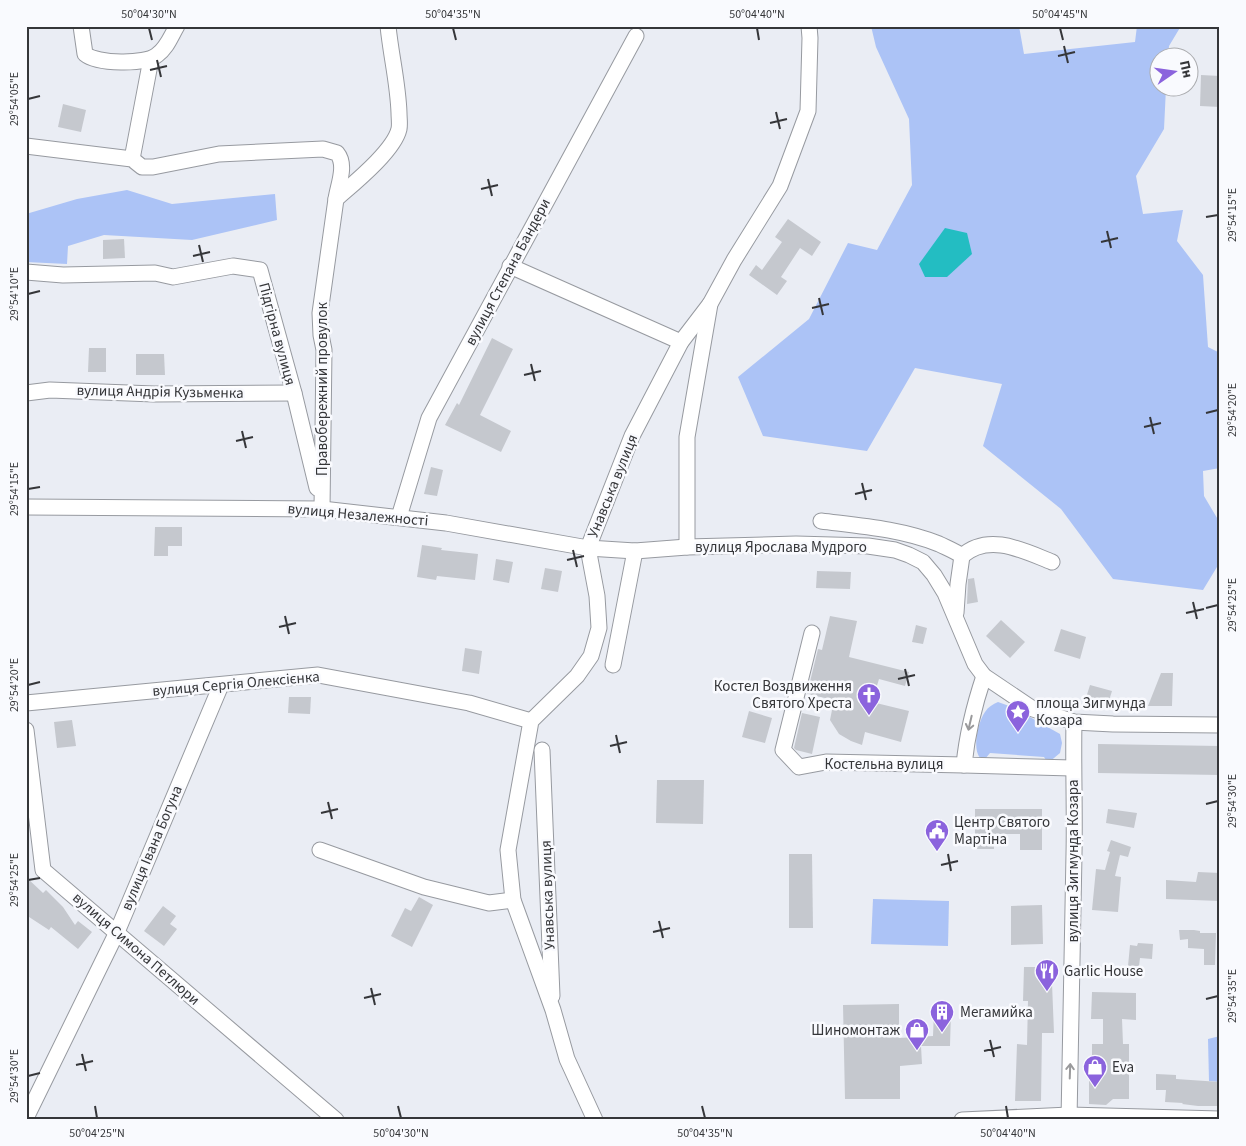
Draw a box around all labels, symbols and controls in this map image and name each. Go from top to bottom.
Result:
text: 50°04'30"N [121,6,177,23]
text: 50°04'35"N [425,6,481,23]
text: 50°04'40"N [729,6,785,23]
text: 50°04'45"N [1032,6,1088,23]
north arrow [1148,48,1198,98]
text: Пн [1174,59,1197,80]
text: 29°54'05"E [6,72,23,126]
text: 29°54'15"E [1224,188,1241,242]
street label: вулиця Степана Бандери [460,195,556,349]
text: 29°54'10"E [6,267,23,321]
street label: Підгірна вулиця [253,280,301,388]
street label: Правобережний провулок [312,302,333,476]
street label: вулиця Андрія Кузьменка [76,380,244,404]
text: 29°54'20"E [1224,383,1241,437]
street label: Унавська вулиця [583,431,643,541]
text: 29°54'15"E [6,462,23,516]
street label: вулиця Незалежності [287,498,429,532]
street label: вулиця Ярослава Мудрого [695,537,867,558]
text: 29°54'25"E [1224,578,1241,632]
text: 29°54'20"E [6,658,23,712]
street label: вулиця Сергія Олексієнка [151,666,321,702]
place label: Костел Воздвиження Святого Хреста [714,676,852,714]
church icon: Костел Воздвиження Святого Хреста [856,682,882,716]
place label: площа Зигмунда Козара [1036,693,1146,731]
place icon: площа Зигмунда Козара [1005,699,1031,733]
one-way arrow [965,715,974,731]
street label: Костельна вулиця [825,754,943,775]
text: 29°54'30"E [1224,774,1241,828]
street label: вулиця Зигмунда Козара [1063,780,1084,942]
street label: вулиця Івана Богуна [116,782,188,914]
place label: Центр Святого Мартіна [954,812,1050,850]
public building icon: Центр Святого Мартіна [924,818,950,852]
street label: Унавська вулиця [536,840,560,950]
text: 29°54'25"E [6,853,23,907]
street label: вулиця Симона Петлюри [68,888,204,1010]
restaurant icon: Garlic House [1034,958,1060,992]
place label: Garlic House [1064,961,1143,982]
text: 29°54'35"E [1224,969,1241,1023]
building icon: Мегамийка [929,999,955,1033]
place label: Мегамийка [960,1002,1033,1023]
shop icon: Шиномонтаж [904,1017,930,1051]
place label: Шиномонтаж [811,1020,901,1041]
text: 29°54'30"E [6,1049,23,1103]
shop icon: Eva [1082,1054,1108,1088]
place label: Eva [1112,1057,1134,1078]
one-way arrow [1065,1063,1075,1080]
text: 50°04'25"N [69,1125,125,1142]
text: 50°04'30"N [373,1125,429,1142]
text: 50°04'35"N [677,1125,733,1142]
text: 50°04'40"N [980,1125,1036,1142]

